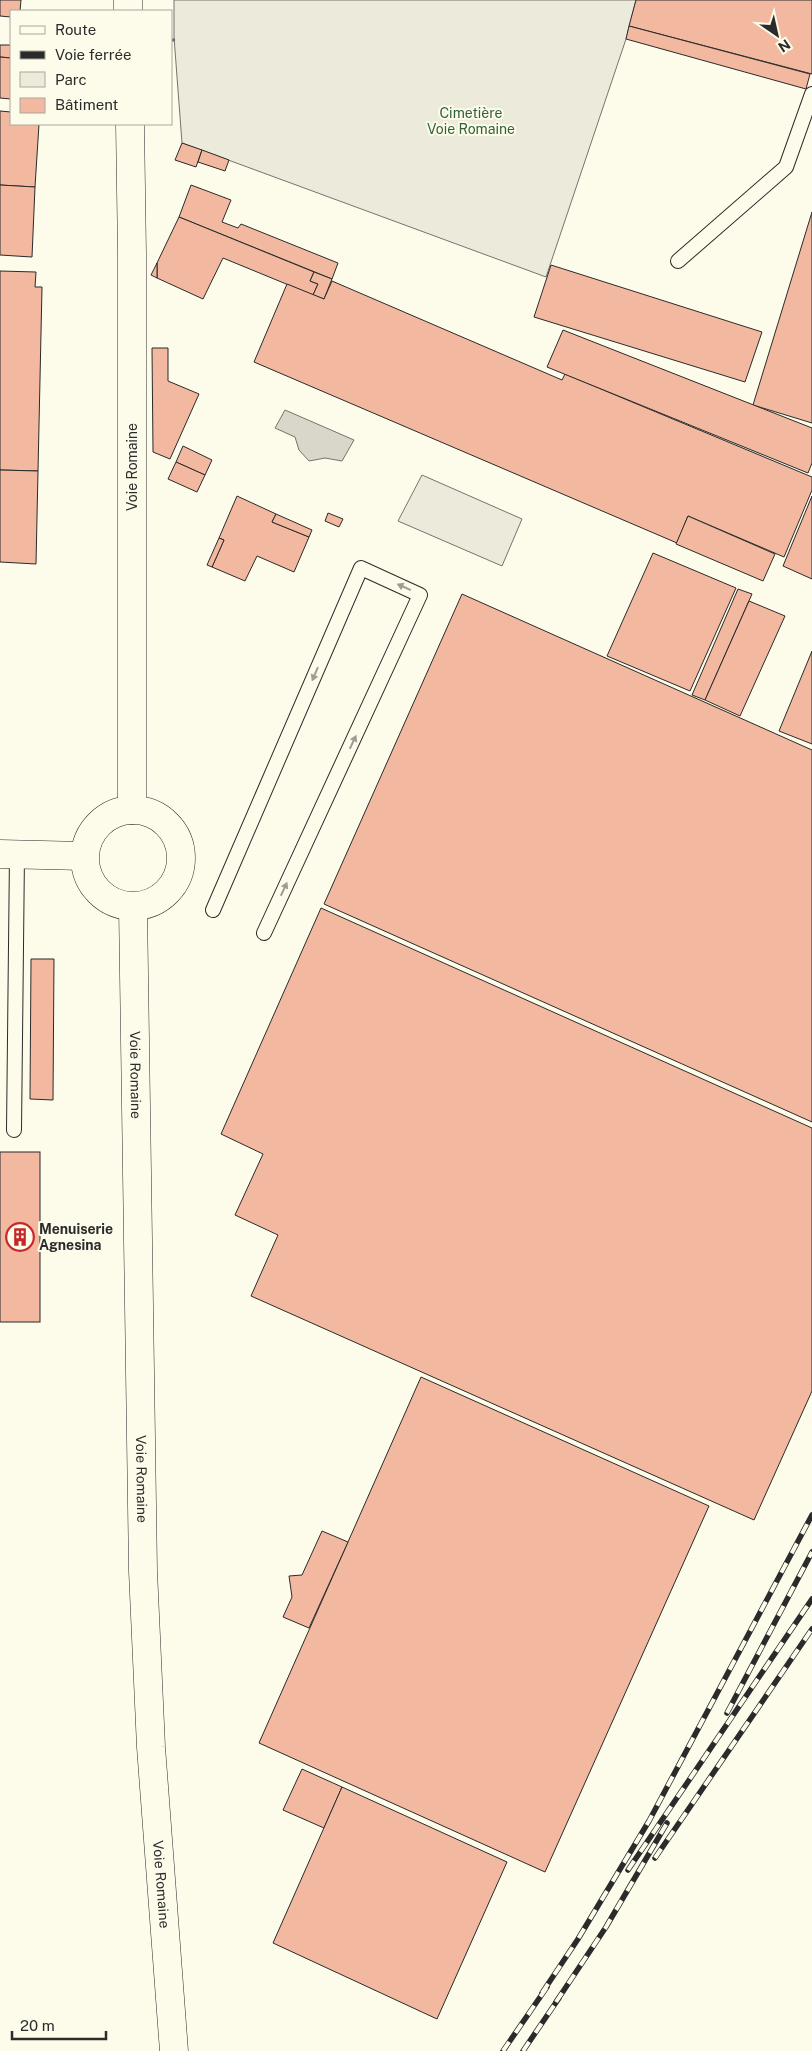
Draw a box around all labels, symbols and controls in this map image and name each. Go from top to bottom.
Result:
legend [10,10,172,125]
north arrow [752,10,802,60]
text: Route [55,21,96,38]
text: N [775,36,793,55]
text: Voie ferrée [55,46,132,63]
text: Parc [55,71,87,88]
text: Bâtiment [55,96,118,113]
park label: Cimetière Voie Romaine [427,105,515,137]
street label: Voie Romaine [124,423,140,511]
one-way arrow [397,583,411,591]
one-way arrow [311,667,319,681]
one-way arrow [349,735,357,749]
one-way arrow [281,882,289,896]
street label: Voie Romaine [127,1031,144,1119]
place label: Menuiserie Agnesina [39,1221,113,1253]
building icon: Menuiserie Agnesina [5,1222,35,1252]
street label: Voie Romaine [133,1435,150,1523]
street label: Voie Romaine [150,1840,173,1929]
scale bar [12,2008,106,2040]
text: 20 m [20,2017,55,2034]

